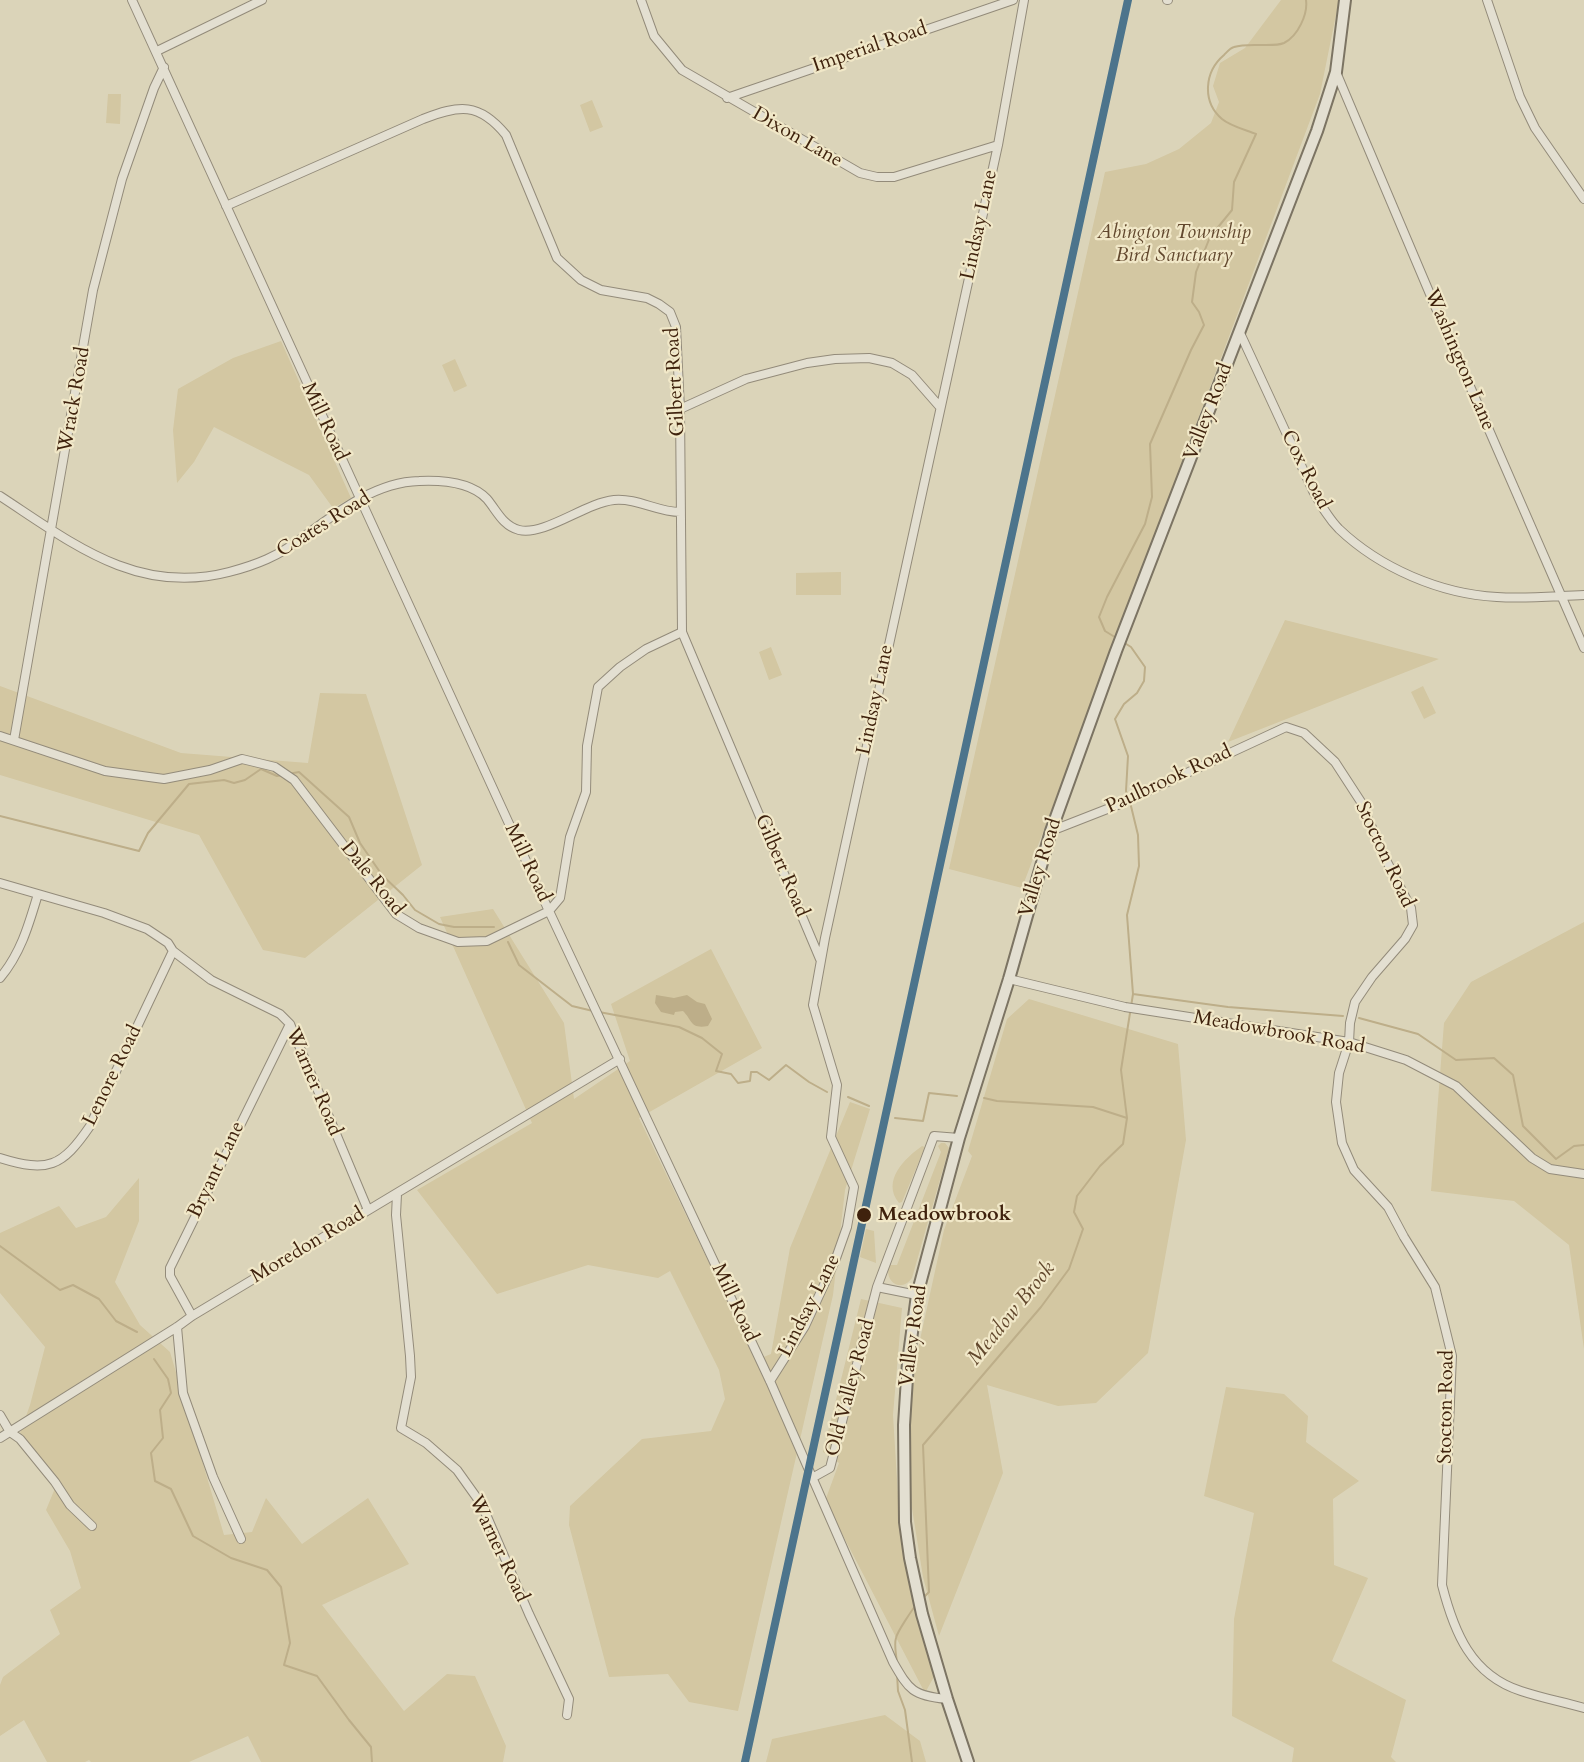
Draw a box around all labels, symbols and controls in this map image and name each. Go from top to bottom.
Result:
street label: Imperial Road [810,17,930,79]
street label: Dixon Lane [747,102,847,174]
street label: Lindsay Lane [957,168,1003,282]
park label: Abington Township Bird Sanctuary [1097,221,1251,268]
street label: Washington Lane [1418,286,1500,434]
street label: Gilbert Road [661,327,691,437]
street label: Wrack Road [54,345,96,455]
street label: Valley Road [1179,360,1239,464]
street label: Mill Road [295,379,353,465]
street label: Cox Road [1275,427,1335,513]
street label: Coates Road [273,487,375,563]
street label: Lindsay Lane [853,643,899,757]
street label: Paulbrook Road [1102,740,1236,820]
street label: Stocton Road [1349,798,1419,912]
street label: Gilbert Road [749,811,813,921]
street label: Valley Road [1015,815,1067,921]
street label: Mill Road [498,820,556,906]
street label: Dale Road [335,837,409,921]
street label: Meadowbrook Road [1191,1006,1367,1060]
street label: Lenore Road [78,1022,148,1130]
street label: Warner Road [279,1024,347,1140]
street label: Bryant Lane [183,1118,251,1222]
street label: Moredon Road [247,1203,369,1289]
place label: Meadowbrook [878,1203,1011,1227]
marker: Meadowbrook [855,1206,873,1224]
street label: Lindsay Lane [774,1251,846,1361]
water label: Meadow Brook [963,1257,1061,1371]
street label: Mill Road [705,1260,763,1346]
street label: Valley Road [895,1284,933,1388]
street label: Old Valley Road [821,1317,881,1459]
street label: Stocton Road [1434,1350,1460,1464]
street label: Warner Road [463,1492,533,1606]

